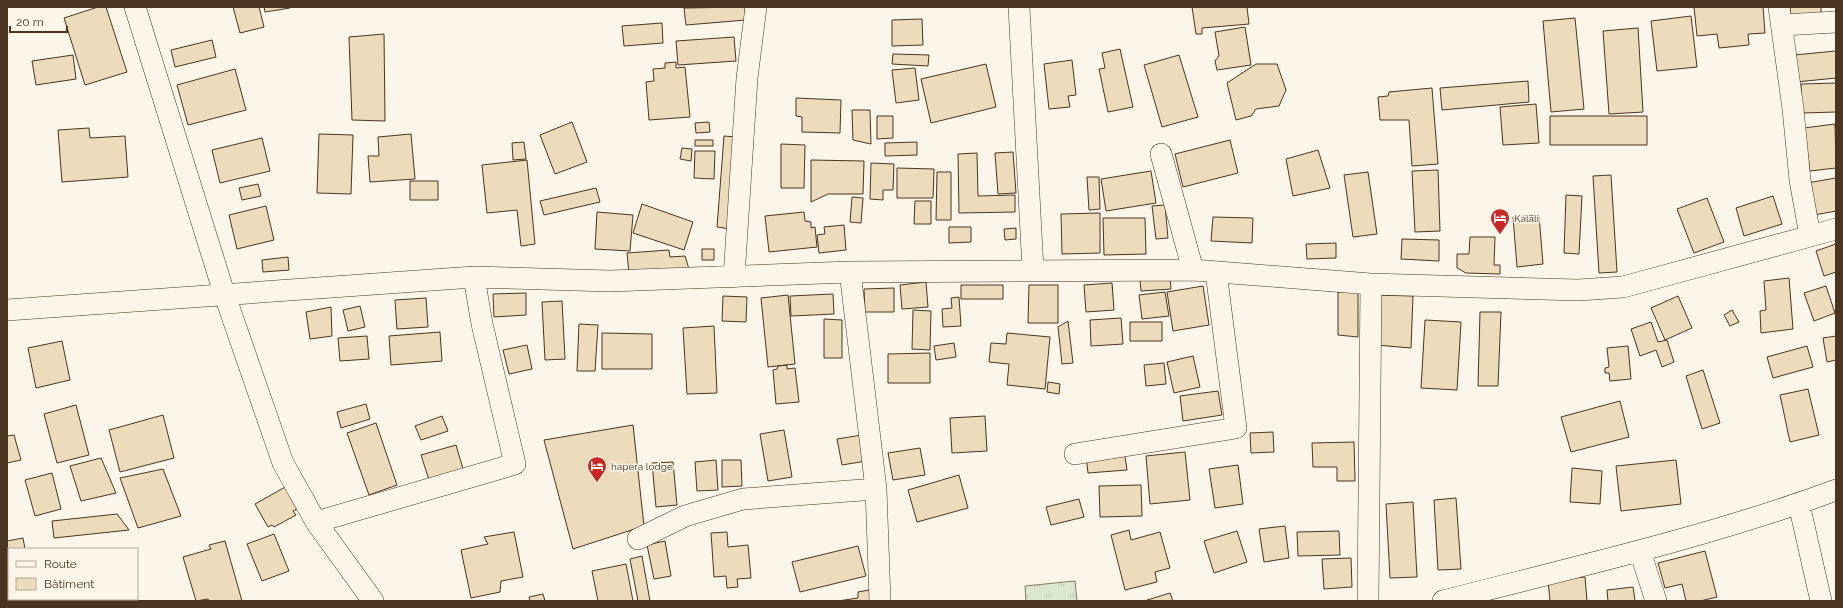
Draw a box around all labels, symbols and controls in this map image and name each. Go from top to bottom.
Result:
scale bar [10,8,67,34]
text: 20 m [16,15,44,29]
hotel icon: Kalali [1489,207,1511,235]
place label: Kalali [1514,213,1539,224]
hotel icon: hapera lodge [586,455,608,483]
place label: hapera lodge [611,461,673,472]
legend [8,548,138,600]
text: Route [44,557,77,571]
text: Bâtiment [44,577,94,591]

